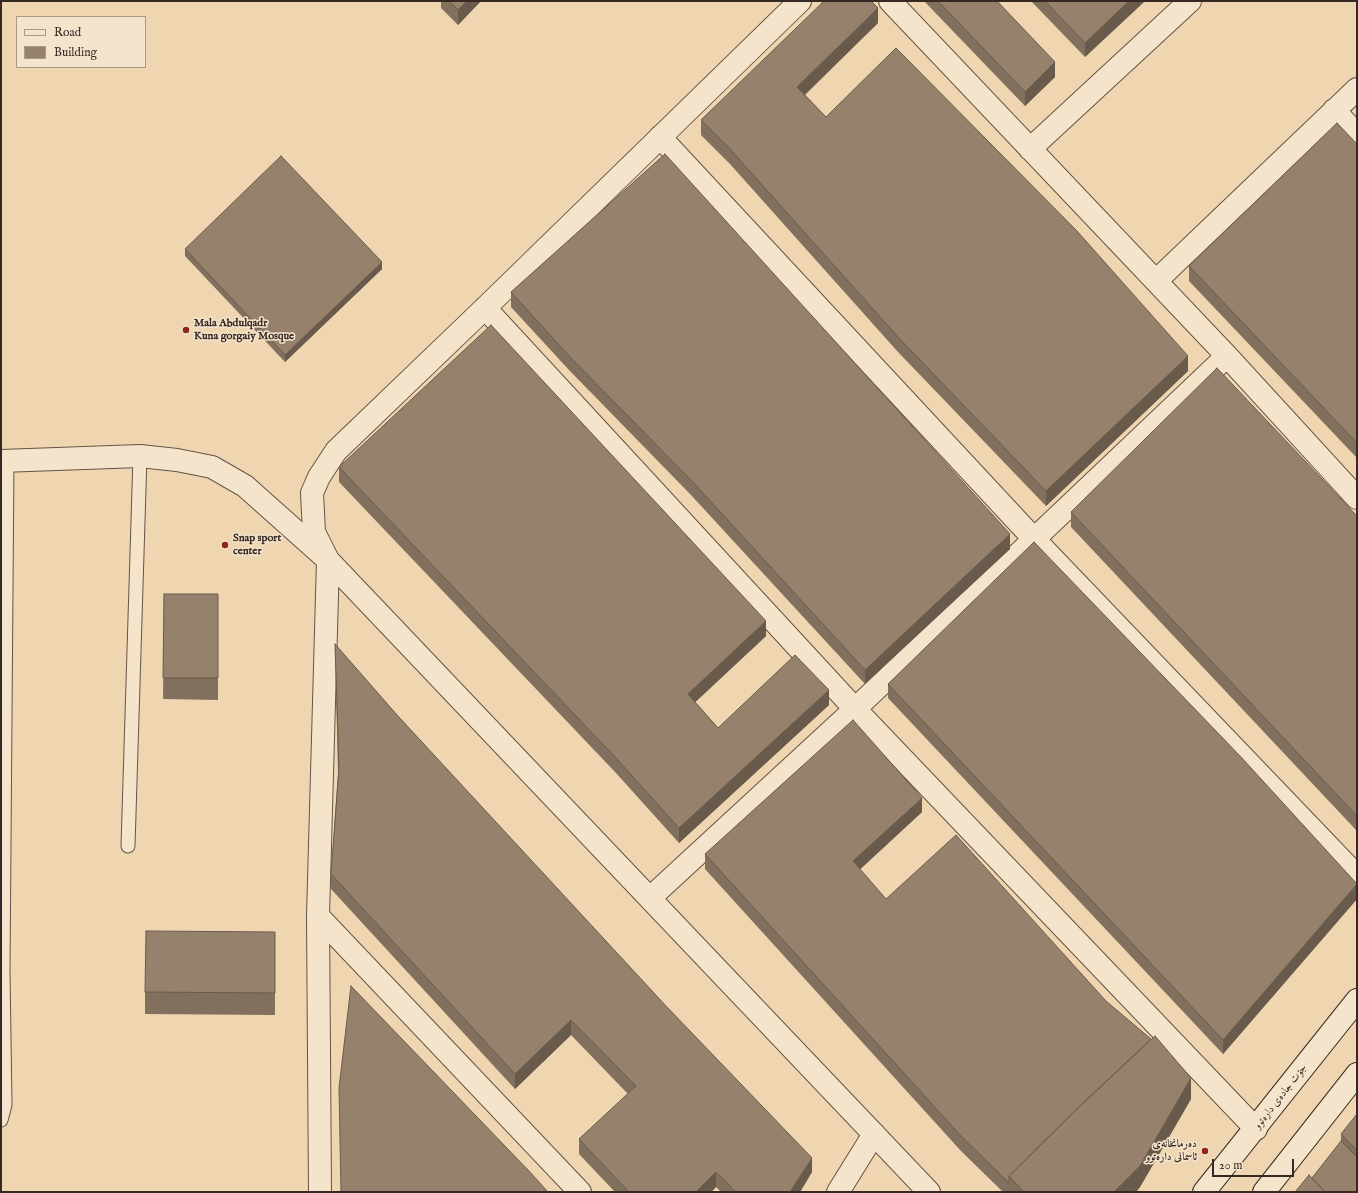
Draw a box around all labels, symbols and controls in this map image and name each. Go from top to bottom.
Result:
legend [16,16,146,68]
text: Road [54,25,81,40]
text: Building [54,45,97,60]
place label: Mala Abdulqadr Kuna gorgaiy Mosque [194,317,294,343]
marker: Mala Abdulqadr Kuna gorgaiy Mosque [181,325,191,335]
place label: Snap sport center [233,532,281,558]
marker: Snap sport center [220,540,230,550]
street label: جۆت جادەی دارەتوو [1252,1062,1310,1132]
place label: دەرمانخانەی ئاسمانی دارەتوو [1146,1138,1197,1164]
marker: دەرمانخانەی ئاسمانی دارەتوو [1200,1146,1210,1156]
scale bar [1214,1151,1296,1177]
text: 20 m [1219,1158,1242,1173]

